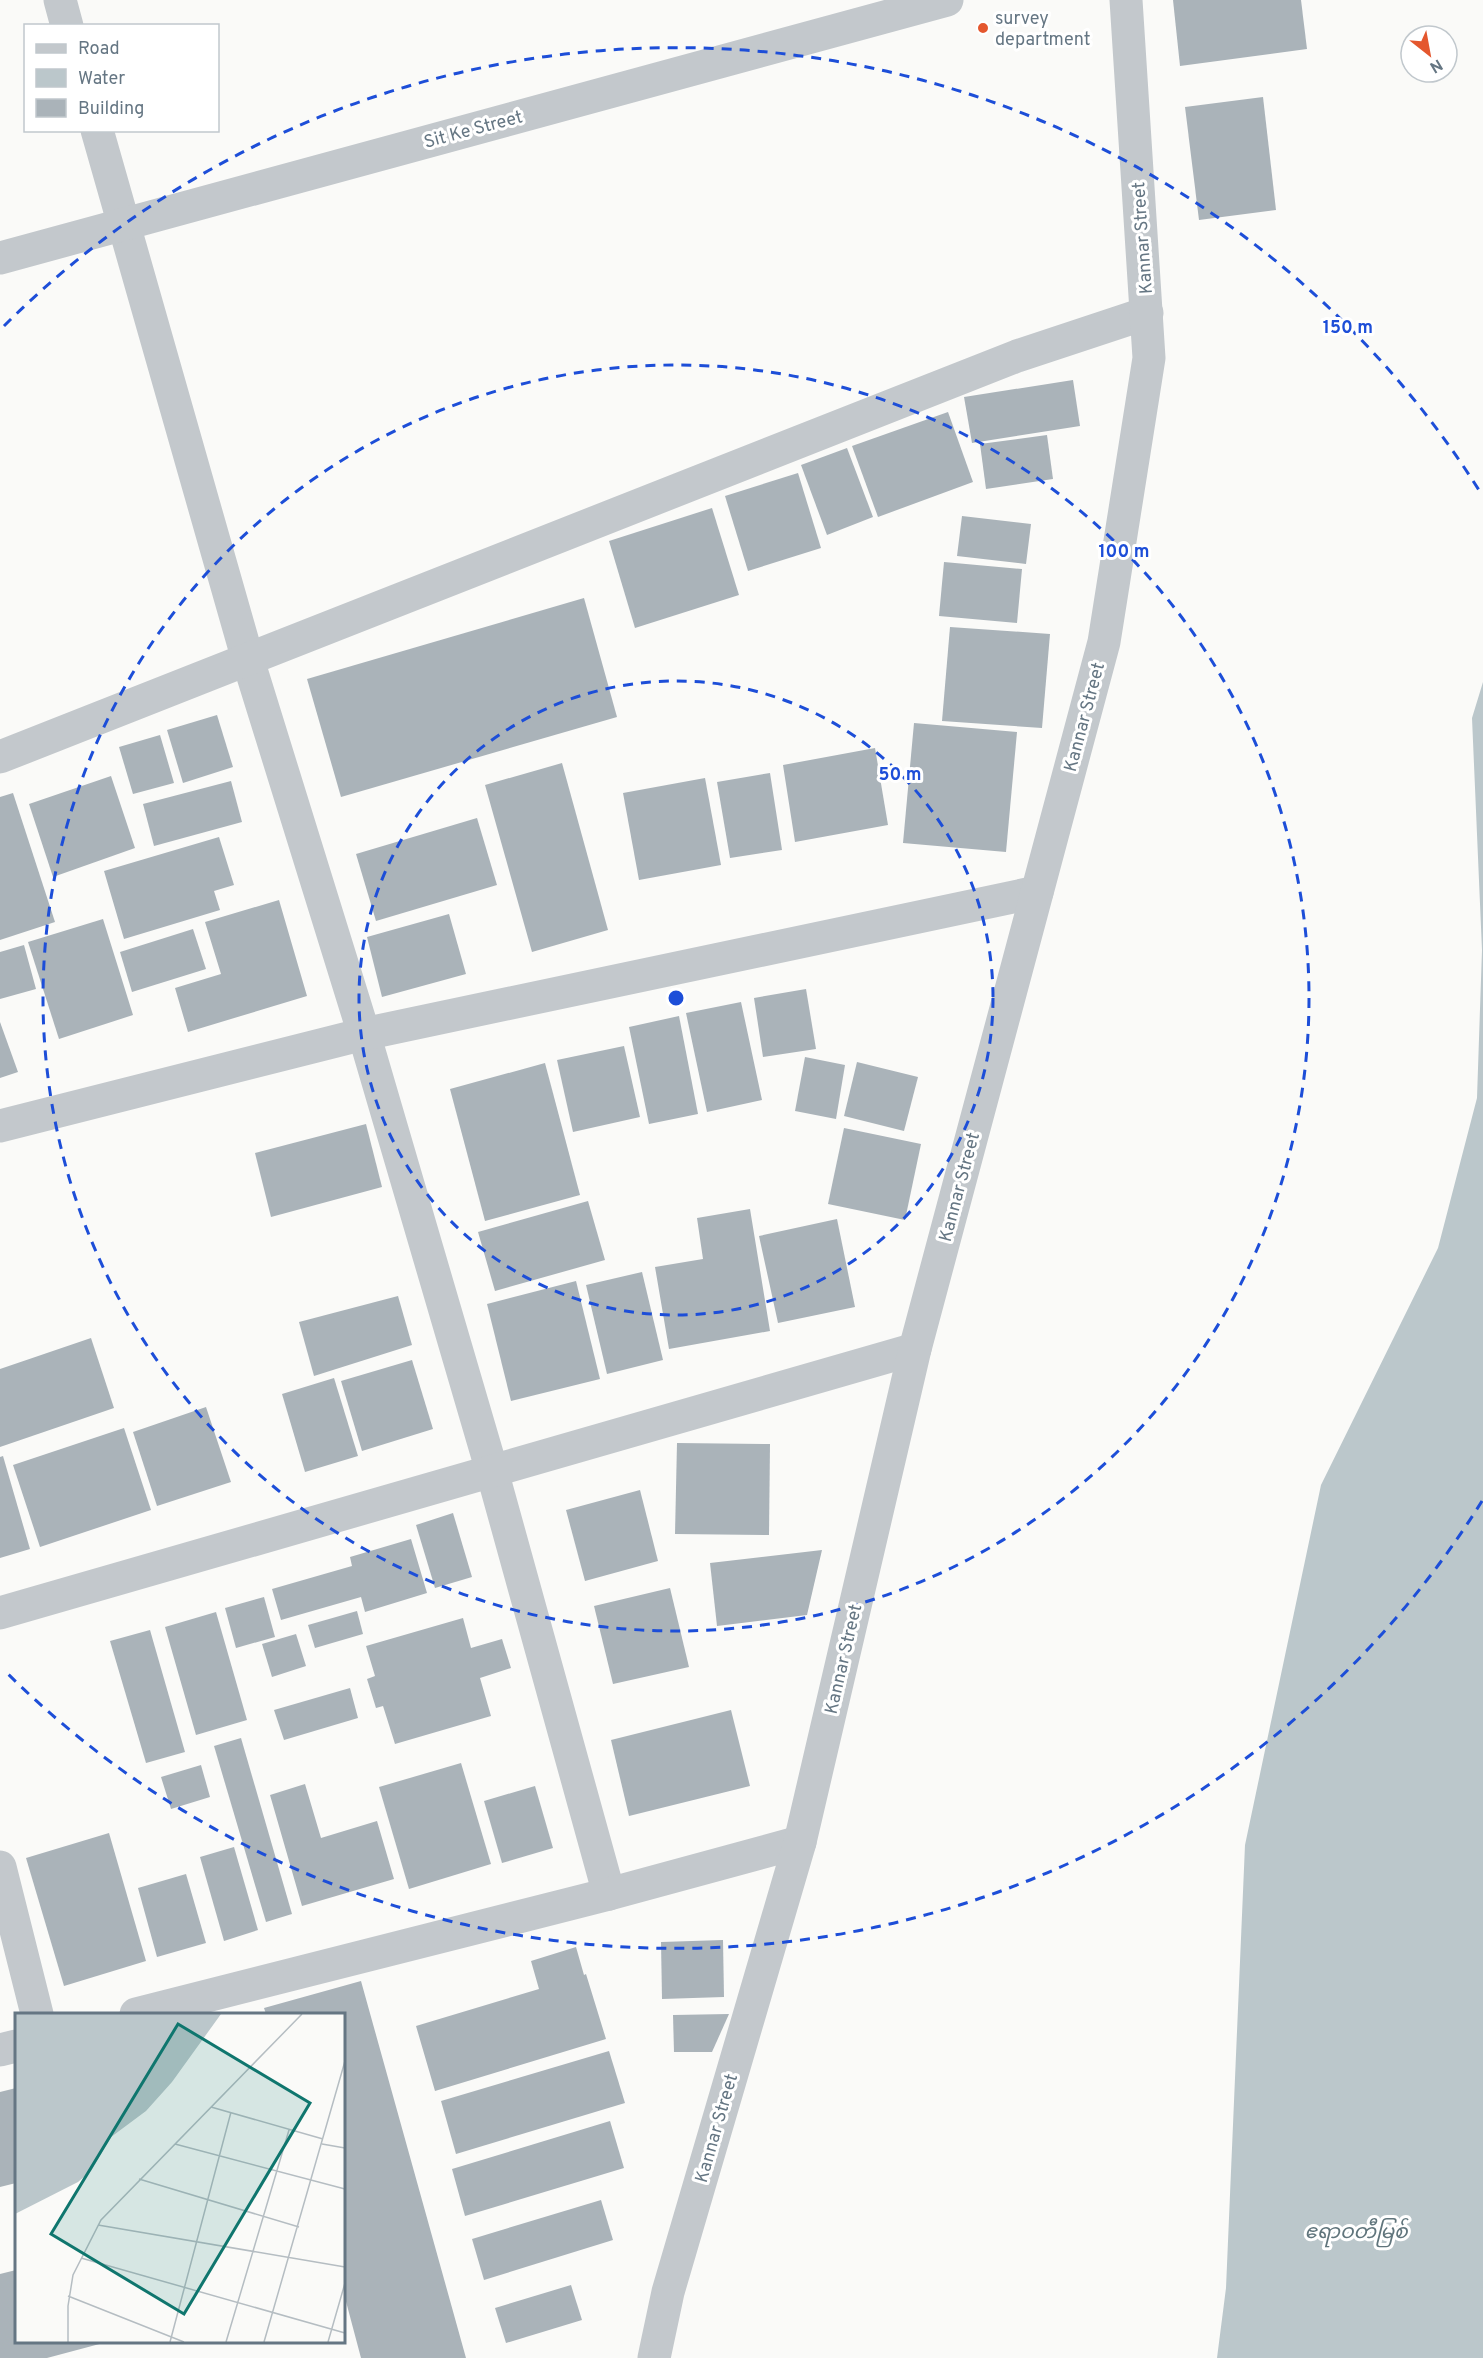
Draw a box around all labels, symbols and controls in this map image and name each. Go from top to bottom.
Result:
place label: survey department [995,8,1091,52]
marker: survey department [976,21,990,35]
legend [24,24,219,132]
north arrow [1399,24,1459,84]
text: Road [78,38,120,61]
text: N [1426,54,1446,77]
text: Water [78,68,125,91]
text: Building [78,98,144,121]
street label: Sit Ke Street [421,106,525,155]
street label: Kannar Street [1128,181,1159,295]
text: 150 m [1323,317,1373,340]
text: 100 m [1098,541,1150,564]
street label: Kannar Street [1060,660,1111,775]
text: 50 m [878,764,922,787]
centre of rings [666,988,686,1008]
street label: Kannar Street [935,1130,986,1245]
street label: Kannar Street [821,1602,868,1717]
inset map [15,2013,345,2343]
street label: Kannar Street [691,2071,744,2186]
water label: ဧရာဝတီမြစ် [1304,2217,1409,2248]

